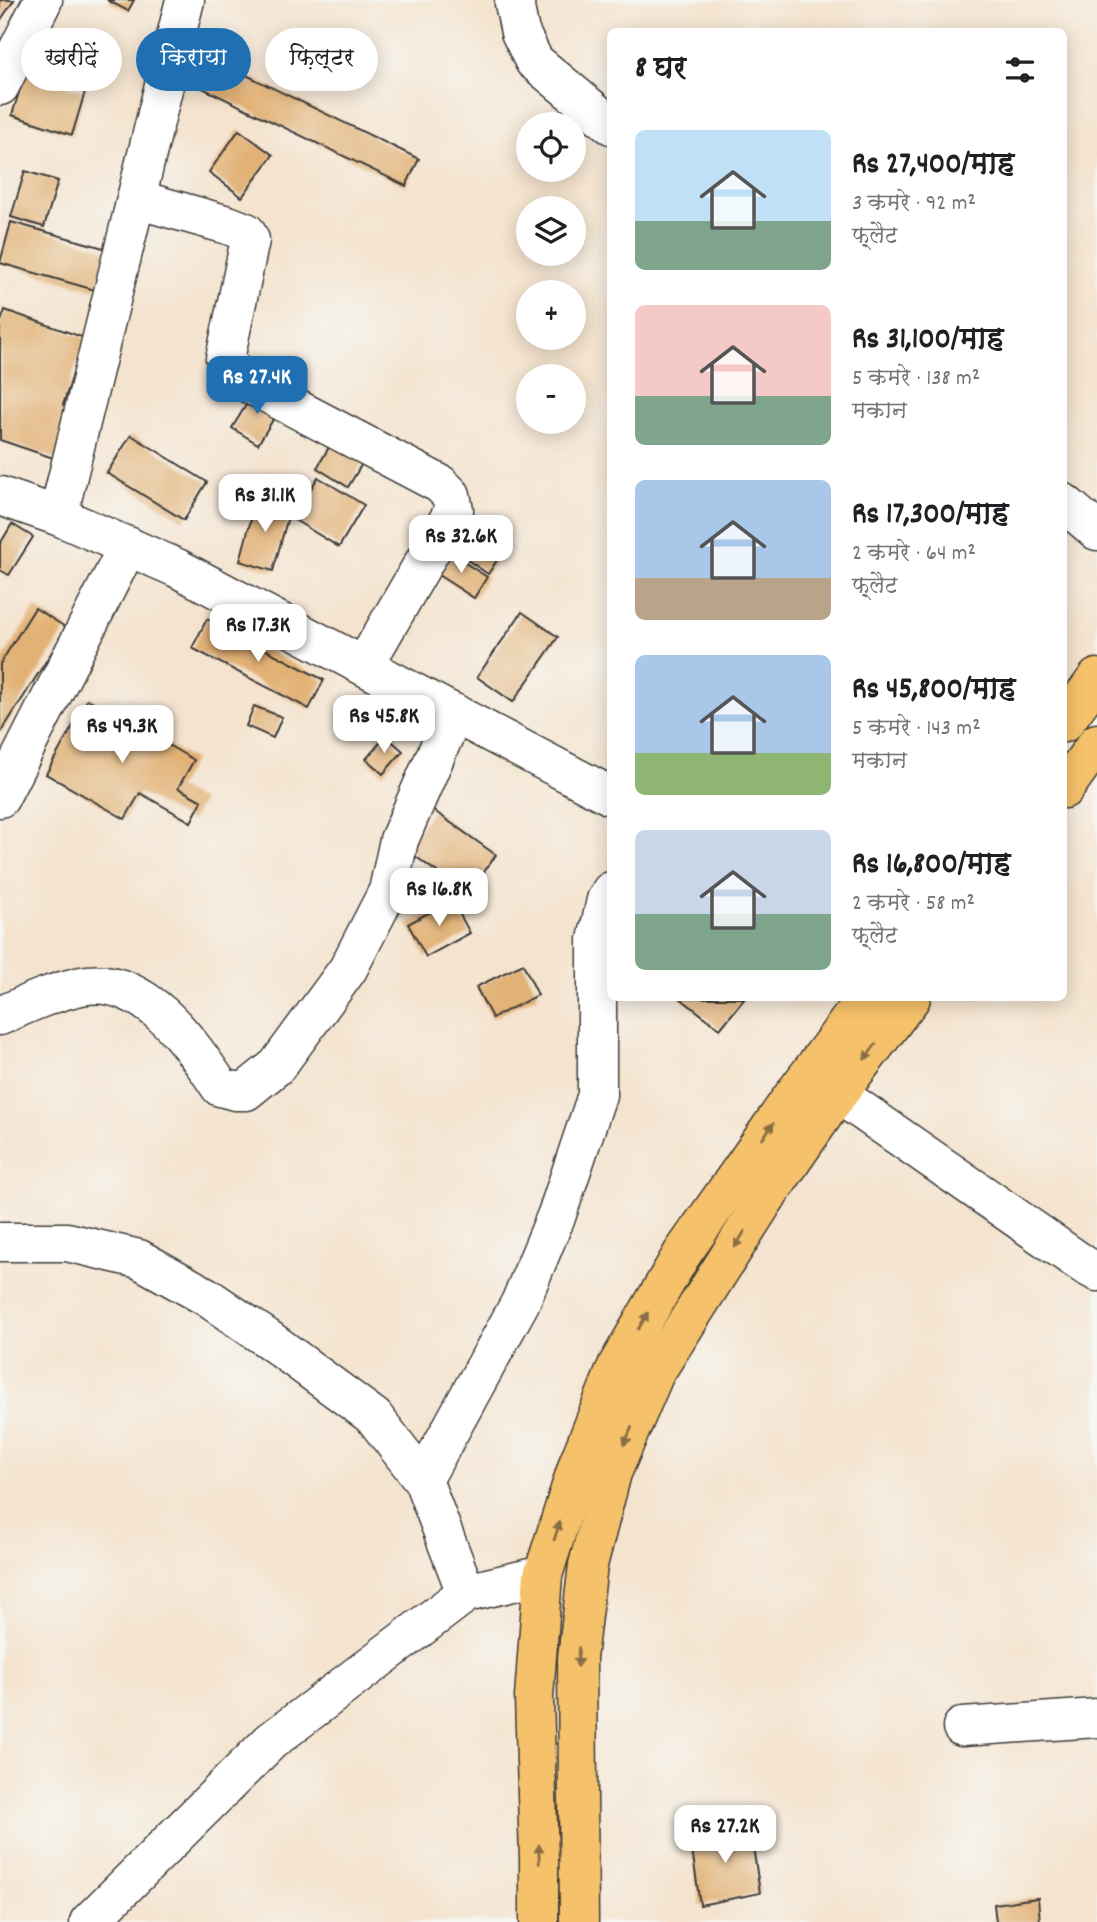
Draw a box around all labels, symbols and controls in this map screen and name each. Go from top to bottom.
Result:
chip: खरीदें [21,28,122,91]
chip: किराया [136,28,251,91]
chip: फ़िल्टर [265,28,378,91]
text: 8 घर [635,49,686,92]
icon: filters [1001,51,1039,89]
map controls [516,112,586,434]
button: locate [516,112,586,182]
text: Rs 27,400/माह [852,145,1014,188]
icon: home [691,158,775,242]
text: 3 कमरे · 92 m² [852,188,976,221]
button: layers [516,196,586,266]
text: फ़्लैट [852,221,898,254]
button: + [516,280,586,350]
text: Rs 31,100/माह [852,320,1004,363]
icon: home [691,333,775,417]
pin: Rs 27.4K [185,356,329,416]
text: Rs 27.4K [223,362,292,395]
text: 5 कमरे · 138 m² [852,363,980,396]
button: − [516,364,586,434]
text: मकान [852,396,907,429]
pin: Rs 31.1K [193,475,337,534]
text: Rs 31.1K [235,480,295,513]
text: Rs 17,300/माह [852,495,1009,538]
icon: home [691,508,775,592]
pin: Rs 32.6K [389,516,533,575]
text: Rs 32.6K [425,521,497,554]
text: 2 कमरे · 64 m² [852,538,976,571]
text: फ़्लैट [852,571,898,604]
pin: Rs 17.3K [186,604,330,664]
text: Rs 17.3K [226,610,290,643]
text: Rs 45,800/माह [852,670,1016,713]
icon: home [691,683,775,767]
pin: Rs 45.8K [312,696,456,755]
text: Rs 45.8K [349,701,419,734]
pin: Rs 49.3K [50,706,194,765]
text: Rs 49.3K [87,711,157,744]
text: 5 कमरे · 143 m² [852,713,981,746]
text: मकान [852,746,907,779]
text: Rs 16,800/माह [852,845,1010,888]
icon: home [691,858,775,942]
pin: Rs 16.8K [367,869,511,928]
text: Rs 16.8K [406,874,472,907]
text: 2 कमरे · 58 m² [852,888,975,921]
text: फ़्लैट [852,921,898,954]
one-way arrow [863,1043,877,1061]
one-way arrow [761,1122,775,1140]
one-way arrow [733,1229,746,1248]
one-way arrow [637,1311,649,1331]
one-way arrow [622,1426,634,1446]
one-way arrow [553,1520,563,1541]
one-way arrow [572,1646,583,1668]
pin: Rs 27.2K [653,1806,797,1865]
text: Rs 27.2K [690,1811,760,1844]
one-way arrow [533,1843,545,1865]

